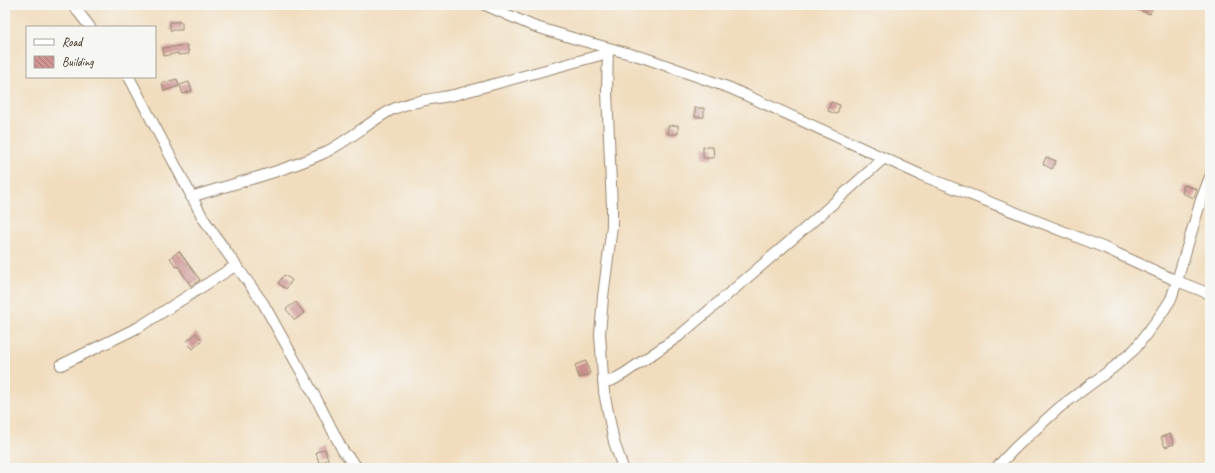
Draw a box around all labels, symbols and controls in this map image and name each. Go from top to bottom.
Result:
legend [26,26,156,78]
text: Road [62,34,84,50]
text: Building [62,54,94,70]

